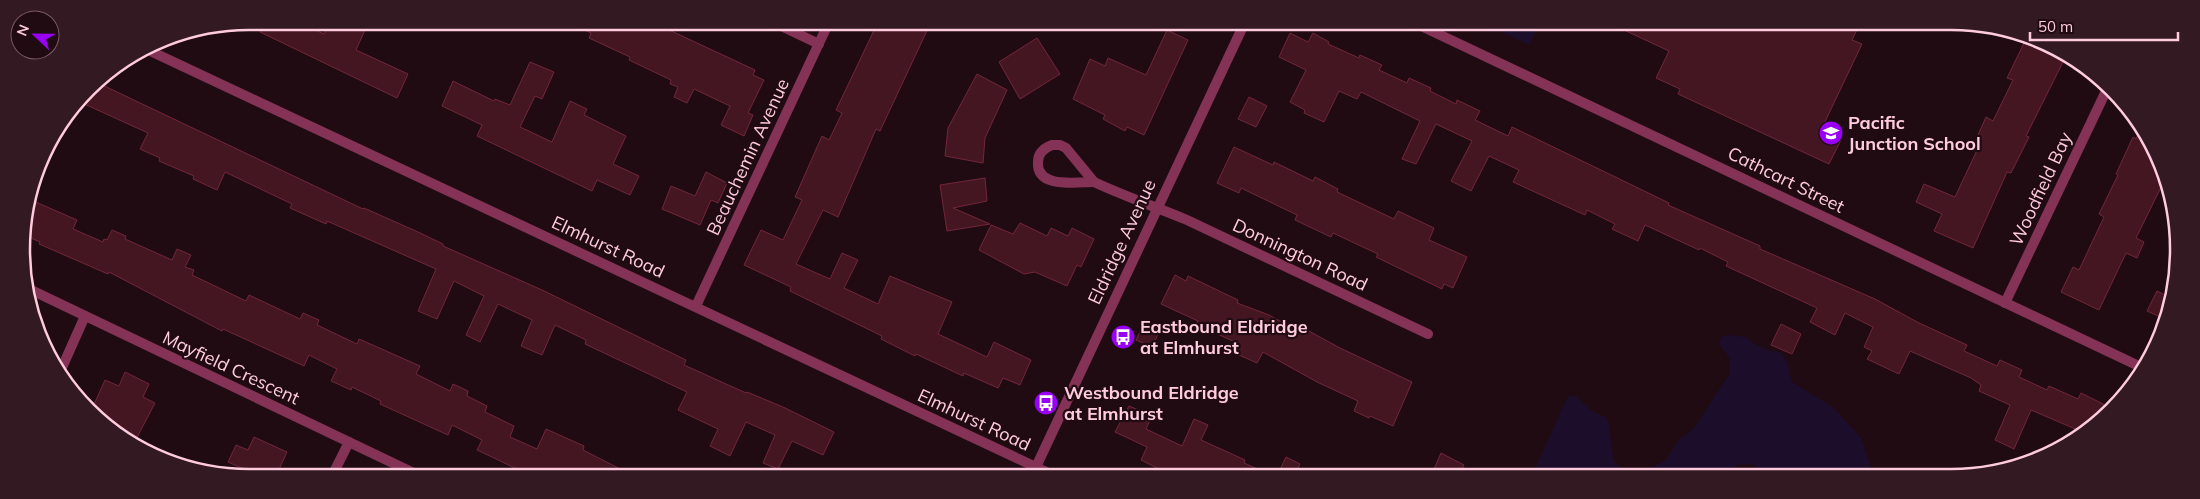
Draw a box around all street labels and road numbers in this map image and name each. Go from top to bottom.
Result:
street label: Beauchemin Avenue [701,75,794,239]
street label: Woodfield Bay [2004,128,2077,249]
street label: Cathcart Street [1724,141,1848,218]
street label: Eldridge Avenue [1083,176,1161,308]
street label: Elmhurst Road [548,210,668,283]
street label: Donnington Road [1229,213,1371,296]
street label: Mayfield Crescent [159,326,303,409]
street label: Elmhurst Road [914,383,1034,456]

